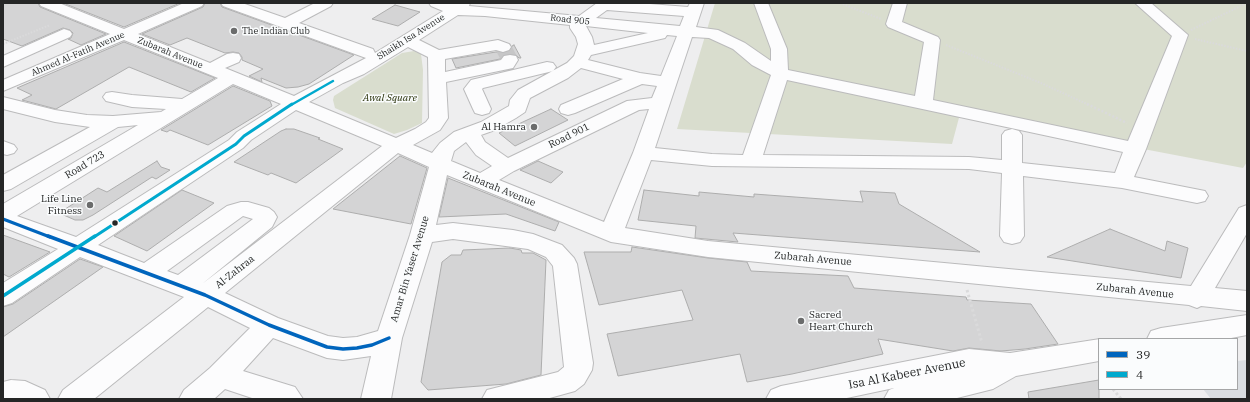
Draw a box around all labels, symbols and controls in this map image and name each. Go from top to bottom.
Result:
street label: Shaikh Isa Avenue [375,12,447,62]
street label: Road 905 [550,13,590,27]
marker: The Indian Club [229,26,239,36]
place label: The Indian Club [242,26,310,36]
street label: Ahmed Al-Fatih Avenue [30,29,126,79]
street label: Zubarah Avenue [136,35,204,71]
park label: Awal Square [363,92,417,104]
place label: Al Hamra [481,121,526,133]
street label: Road 901 [547,121,591,151]
marker: Al Hamra [529,122,539,132]
street label: Road 723 [63,148,107,182]
street label: Zubarah Avenue [461,169,537,209]
place label: Life Line Fitness [41,193,82,216]
marker: Life Line Fitness [85,200,95,210]
street label: Amar Bin Yaser Avenue [388,214,432,324]
unlabelled marker [110,218,120,228]
street label: Zubarah Avenue [774,250,852,268]
street label: Al-Zahraa [213,253,257,291]
street label: Zubarah Avenue [1096,281,1174,301]
place label: Sacred Heart Church [809,309,873,332]
marker: Sacred Heart Church [796,316,806,326]
legend [1098,338,1238,390]
text: 39 [1136,347,1150,362]
street label: Isa Al Kabeer Avenue [847,356,967,392]
text: 4 [1136,367,1143,382]

